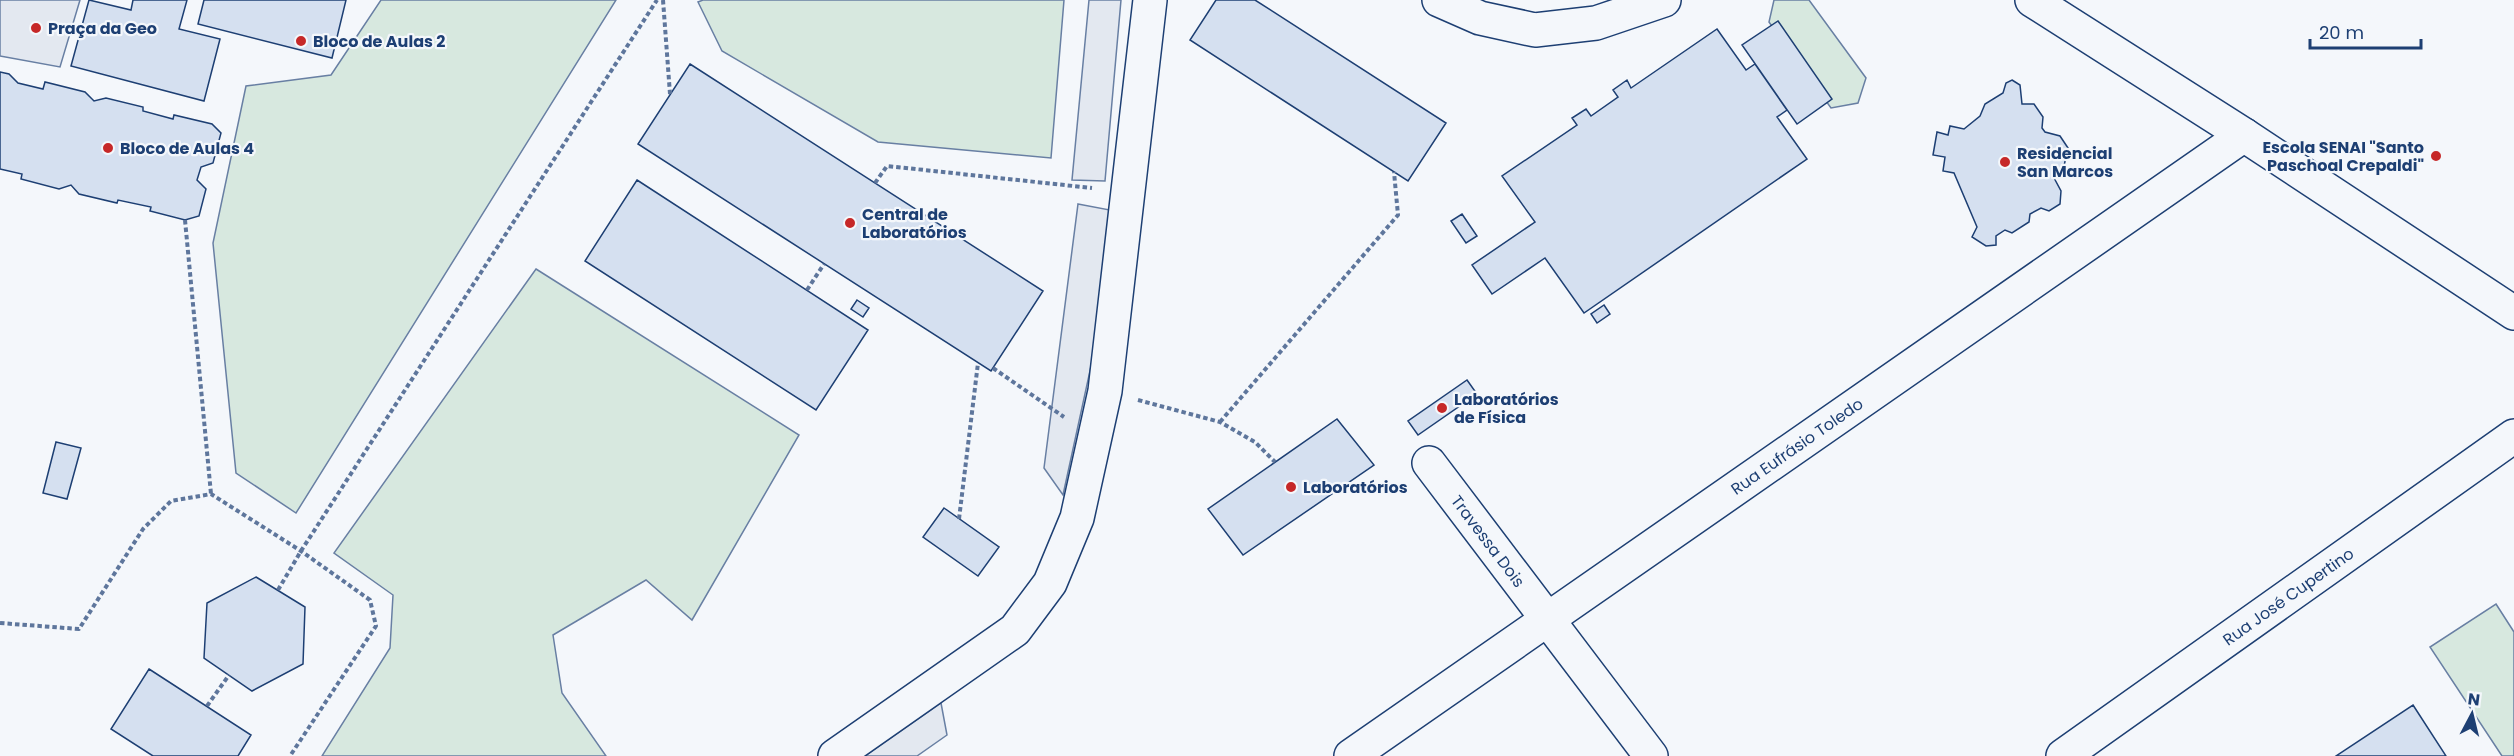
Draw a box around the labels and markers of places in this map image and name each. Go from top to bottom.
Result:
place label: Praça da Geo [48,17,157,40]
marker: Praça da Geo [29,21,43,35]
place label: Bloco de Aulas 2 [313,30,445,53]
marker: Bloco de Aulas 2 [294,34,308,48]
place label: Escola SENAI "Santo Paschoal Crepaldi" [2262,136,2424,177]
place label: Bloco de Aulas 4 [120,137,254,160]
marker: Bloco de Aulas 4 [101,141,115,155]
place label: Residencial San Marcos [2017,142,2113,183]
marker: Escola SENAI "Santo Paschoal Crepaldi" [2429,149,2443,163]
marker: Residencial San Marcos [1998,155,2012,169]
place label: Central de Laboratórios [862,203,967,244]
marker: Central de Laboratórios [843,216,857,230]
place label: Laboratórios de Física [1454,388,1559,429]
marker: Laboratórios de Física [1435,401,1449,415]
place label: Laboratórios [1303,476,1408,499]
marker: Laboratórios [1284,480,1298,494]

